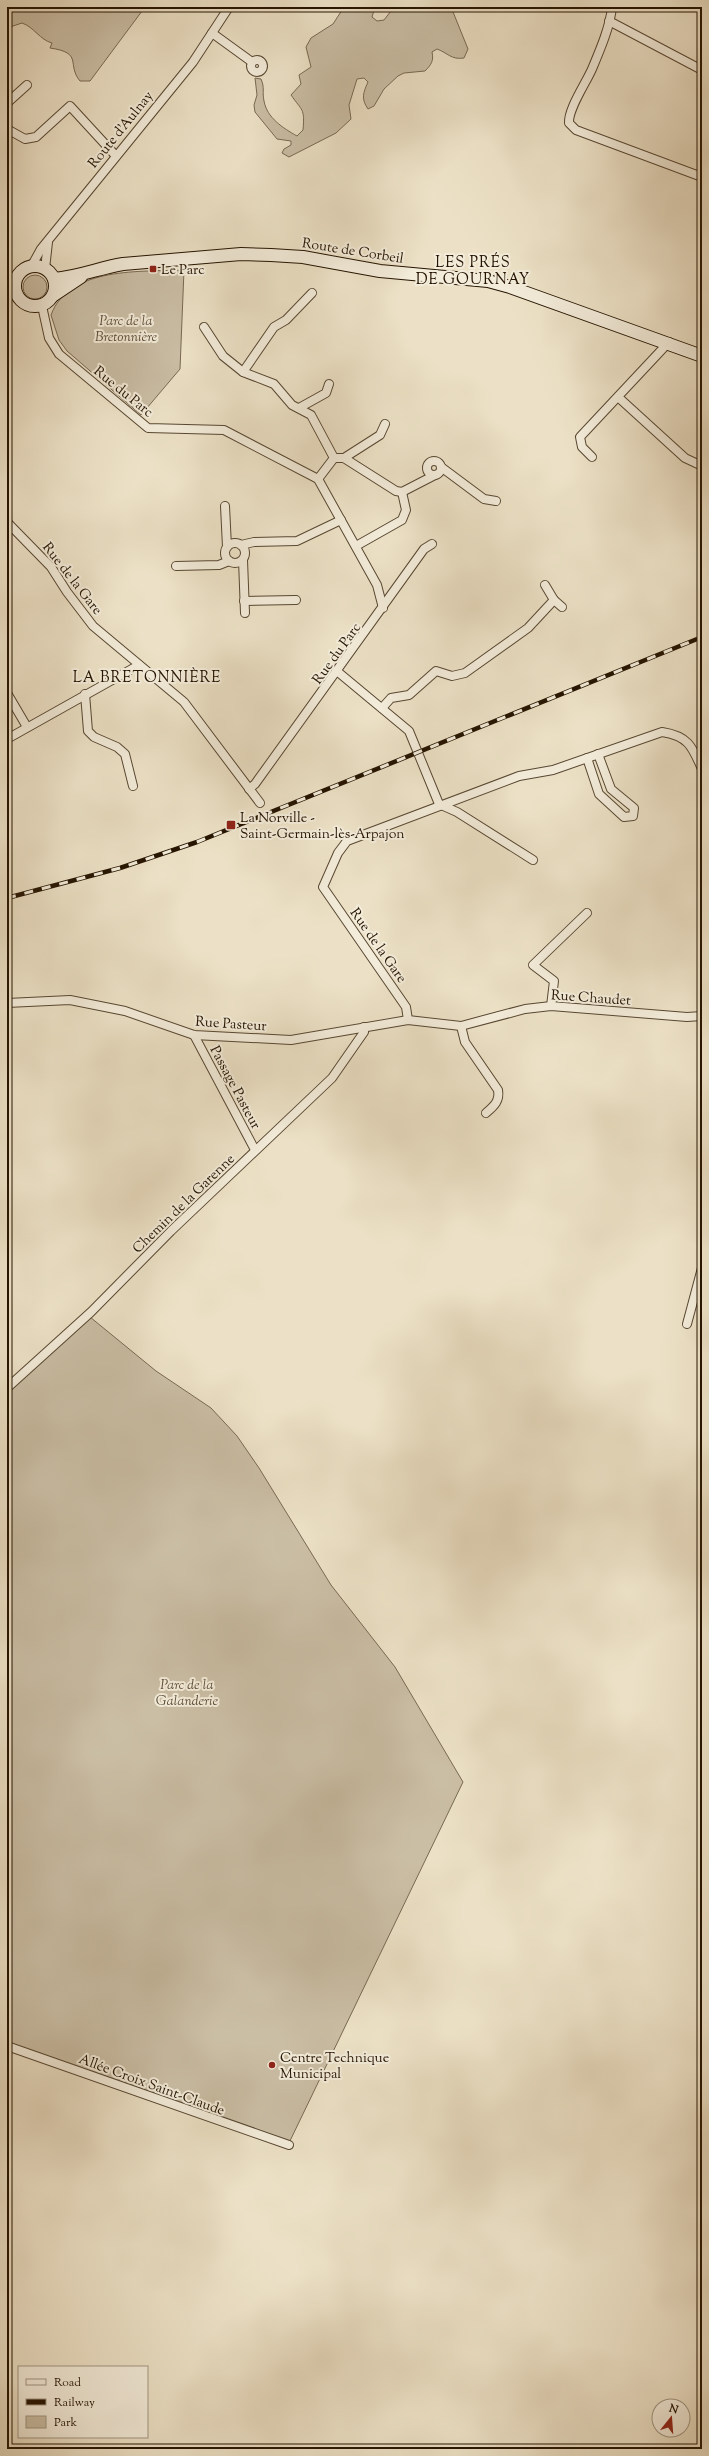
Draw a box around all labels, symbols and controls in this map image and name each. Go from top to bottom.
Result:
street label: Route d'Aulnay [84,87,159,173]
street label: Route de Corbeil [300,234,405,270]
district label: LES PRÉS DE GOURNAY [416,252,530,291]
place label: Le Parc [161,261,204,281]
marker: Le Parc [148,264,158,274]
park label: Parc de la Bretonnière [95,312,157,348]
street label: Rue du Parc [89,362,157,423]
street label: Rue de la Gare [37,539,106,620]
street label: Rue du Parc [308,619,367,689]
district label: LA BRETONNIÈRE [73,667,221,689]
place label: La Norville - Saint-Germain-lès-Arpajon [240,809,405,845]
marker: La Norville - Saint-Germain-lès-Arpajon [225,819,237,831]
street label: Rue de la Gare [344,905,411,988]
street label: Rue Chaudet [550,986,632,1012]
street label: Rue Pasteur [195,1013,268,1038]
street label: Passage Pasteur [204,1043,265,1134]
street label: Chemin de la Garenne [129,1150,240,1259]
park label: Parc de la Galanderie [156,1676,219,1712]
place label: Centre Technique Municipal [280,2049,389,2085]
street label: Allée Croix Saint-Claude [76,2050,227,2122]
marker: Centre Technique Municipal [267,2060,277,2070]
legend [18,2366,148,2438]
text: Road [54,2374,81,2392]
text: Railway [54,2394,95,2412]
north arrow [651,2398,691,2438]
text: N [666,2400,680,2418]
text: Park [54,2414,77,2432]

